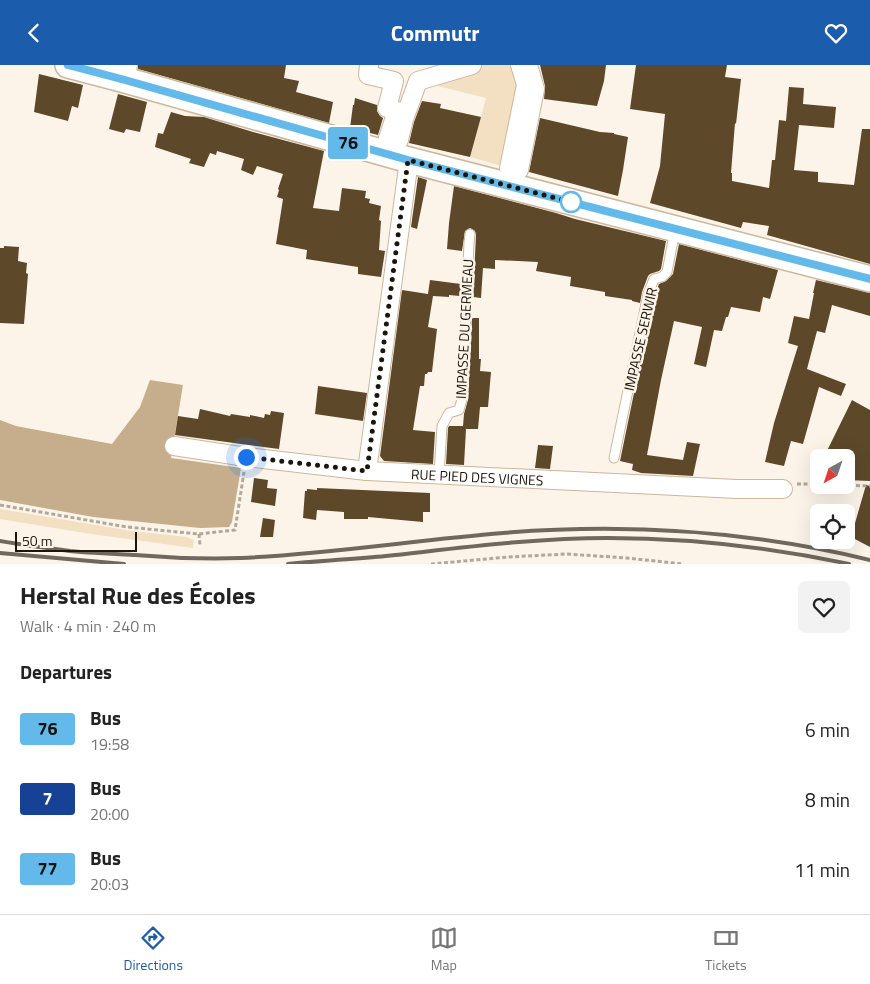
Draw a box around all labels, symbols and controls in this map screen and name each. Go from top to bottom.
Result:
text: Commutr [391,16,479,50]
icon: back [20,19,48,47]
icon: heart [822,19,850,47]
line badge: 76 [326,127,370,159]
text: 76 [338,129,358,156]
unlabelled marker [560,191,582,213]
street label: IMPASSE DU GERMEAU [450,258,478,400]
street label: IMPASSE SERWIR [618,285,662,393]
your location [234,445,259,470]
north arrow [810,449,855,494]
map controls [810,449,855,549]
street label: RUE PIED DES VIGNES [411,463,544,490]
button: locate [810,504,855,549]
scale bar [15,529,138,552]
text: 50 m [22,530,52,551]
text: Herstal Rue des Écoles [20,577,256,613]
button: heart [798,581,850,633]
text: Walk · 4 min · 240 m [20,614,156,638]
text: Departures [20,657,112,686]
text: Bus [90,703,121,732]
text: 76 [37,715,58,742]
text: 6 min [805,715,850,744]
text: 19:58 [90,732,129,756]
text: Bus [90,773,121,802]
text: 7 [42,785,53,812]
text: 8 min [805,785,850,814]
text: 20:00 [90,802,129,826]
text: Bus [90,843,121,872]
text: 77 [37,855,58,882]
text: 11 min [794,855,850,884]
text: 20:03 [90,872,129,896]
tab: Directions [124,924,183,975]
tab: Map [430,924,458,975]
tab: Tickets [705,924,746,975]

